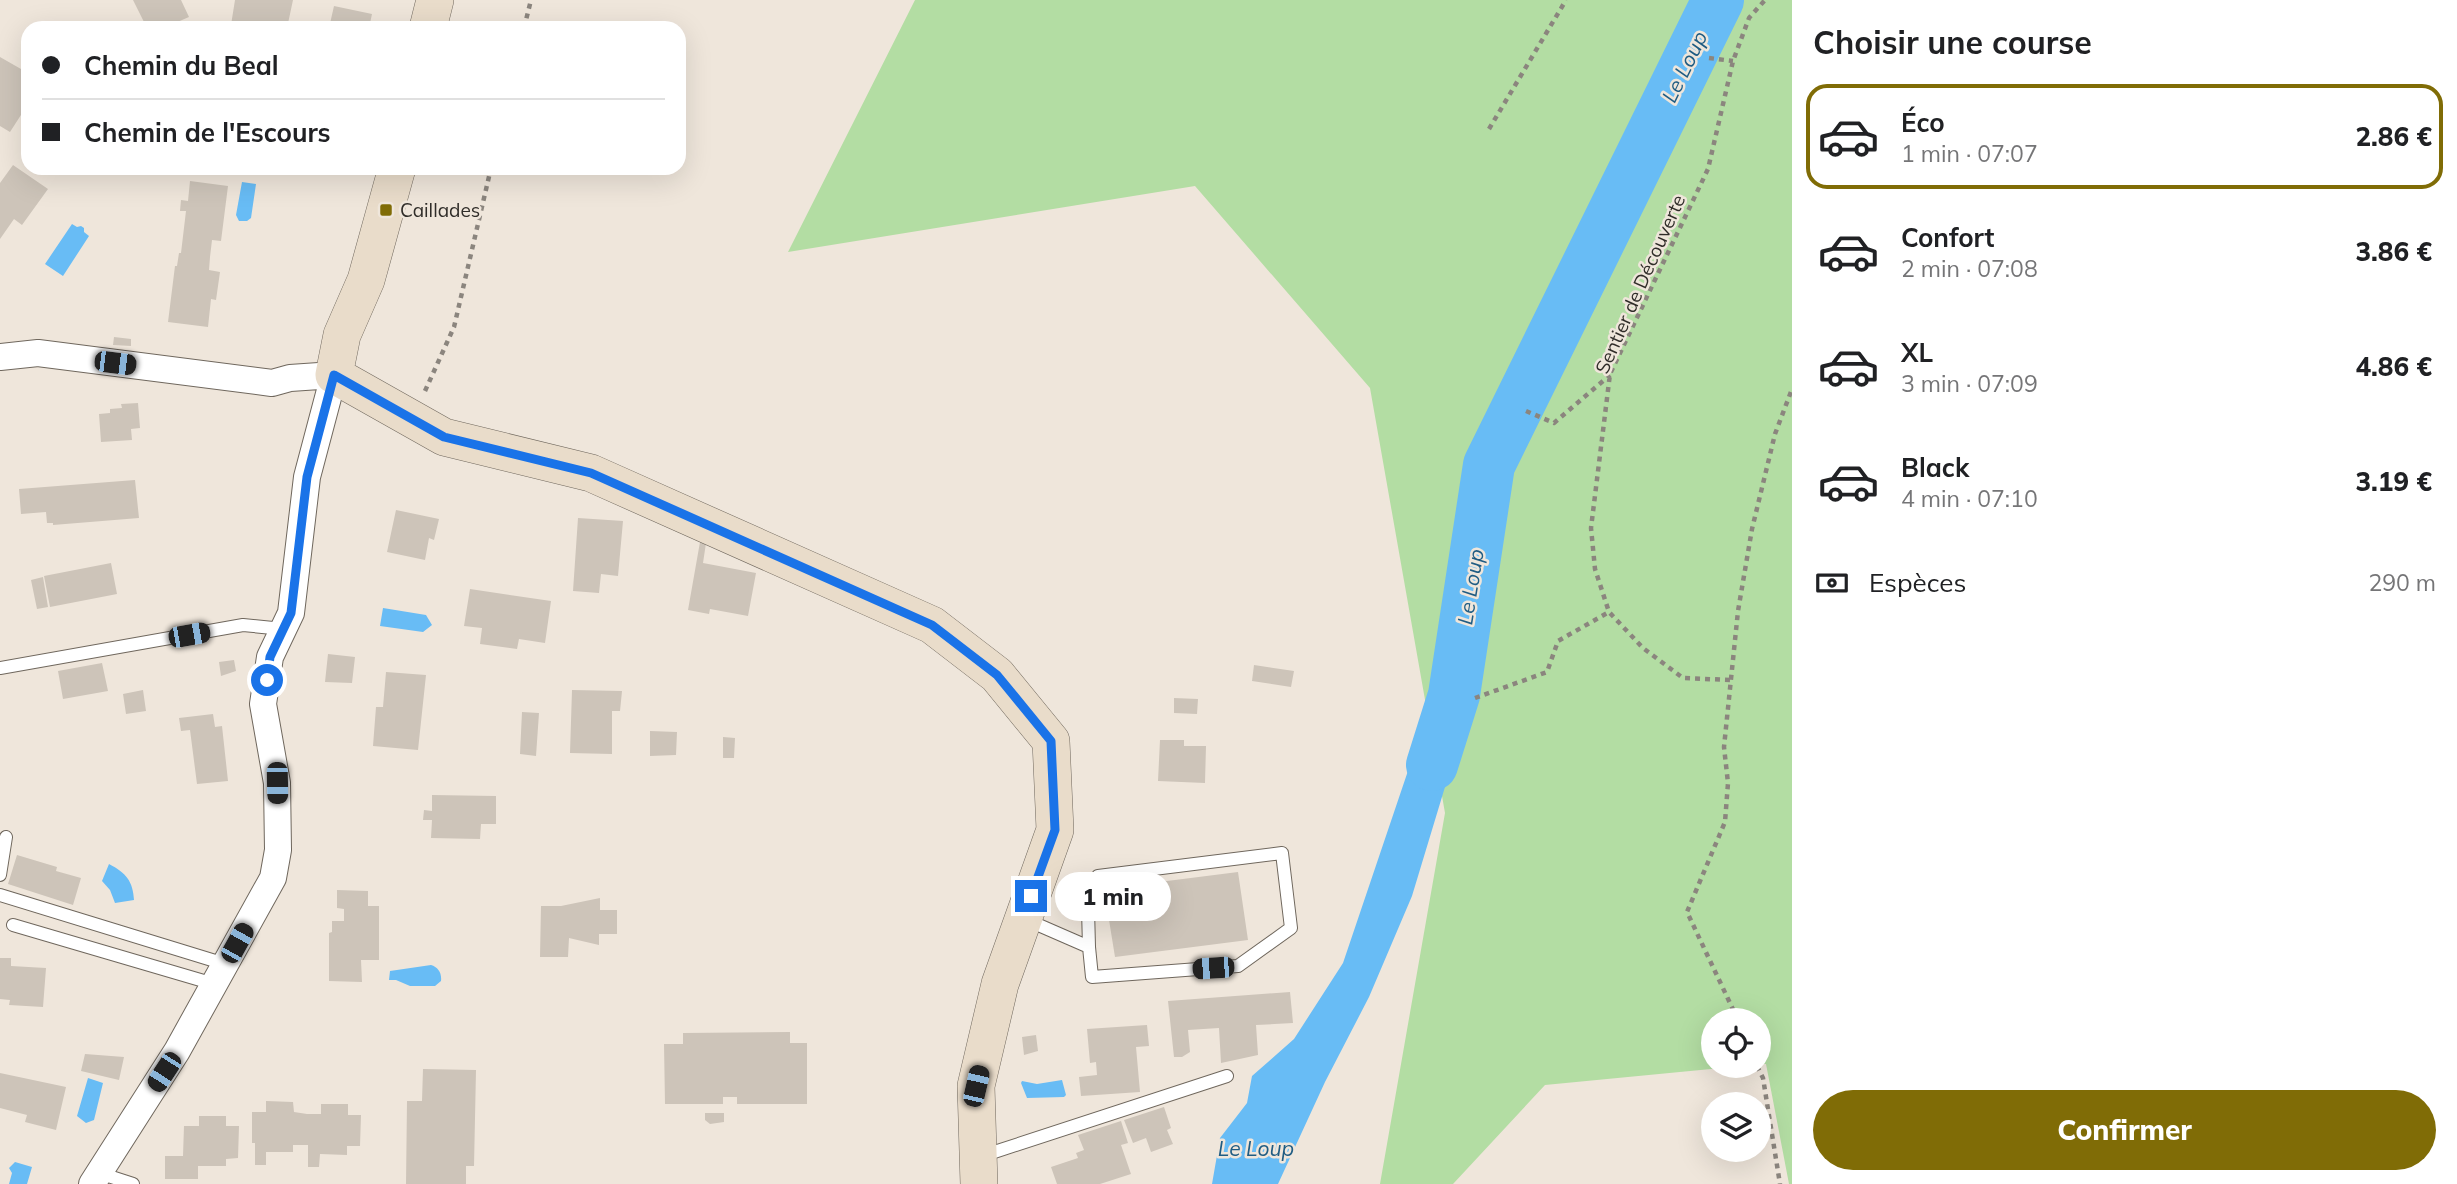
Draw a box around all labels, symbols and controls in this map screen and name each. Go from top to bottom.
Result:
text: Choisir une course [1813,22,2092,62]
water label: Le Loup [1656,27,1713,107]
text: Chemin du Beal [84,49,279,82]
icon: car [1817,105,1880,168]
text: Éco [1901,106,1945,139]
text: Chemin de l'Escours [84,116,331,149]
text: 2.86 € [2356,120,2432,153]
text: 1 min · 07:07 [1901,139,2038,168]
street label: Sentier de Découverte [1590,191,1690,377]
place label: Caillades [400,198,480,222]
marker: Caillades [378,202,394,218]
icon: car [1817,220,1880,283]
text: Confort [1901,221,1994,254]
text: 3.86 € [2356,235,2432,268]
text: 2 min · 07:08 [1901,254,2038,283]
icon: car [1817,335,1880,398]
text: XL [1901,336,1933,369]
car [93,350,138,376]
text: 4.86 € [2356,350,2432,383]
text: 3 min · 07:09 [1901,369,2038,398]
icon: car [1817,450,1880,513]
text: Black [1901,451,1969,484]
text: 3.19 € [2356,465,2432,498]
text: 4 min · 07:10 [1901,484,2038,513]
water label: Le Loup [1451,547,1489,627]
icon: cash [1813,564,1851,602]
text: Espèces [1869,566,1966,599]
text: 290 m [2368,568,2436,597]
car [167,621,212,649]
route start [251,664,283,696]
car [267,762,288,804]
callout: 1 min [1056,872,1171,920]
route end [1015,880,1047,912]
text: 1 min [1082,882,1144,911]
car [218,920,257,966]
car [1192,956,1235,980]
map controls [1701,1008,1771,1162]
button: locate [1701,1008,1771,1078]
car [144,1049,185,1095]
car [962,1063,991,1109]
button: Confirmer [1813,1090,2436,1170]
button: layers [1701,1092,1771,1162]
water label: Le Loup [1218,1135,1294,1161]

